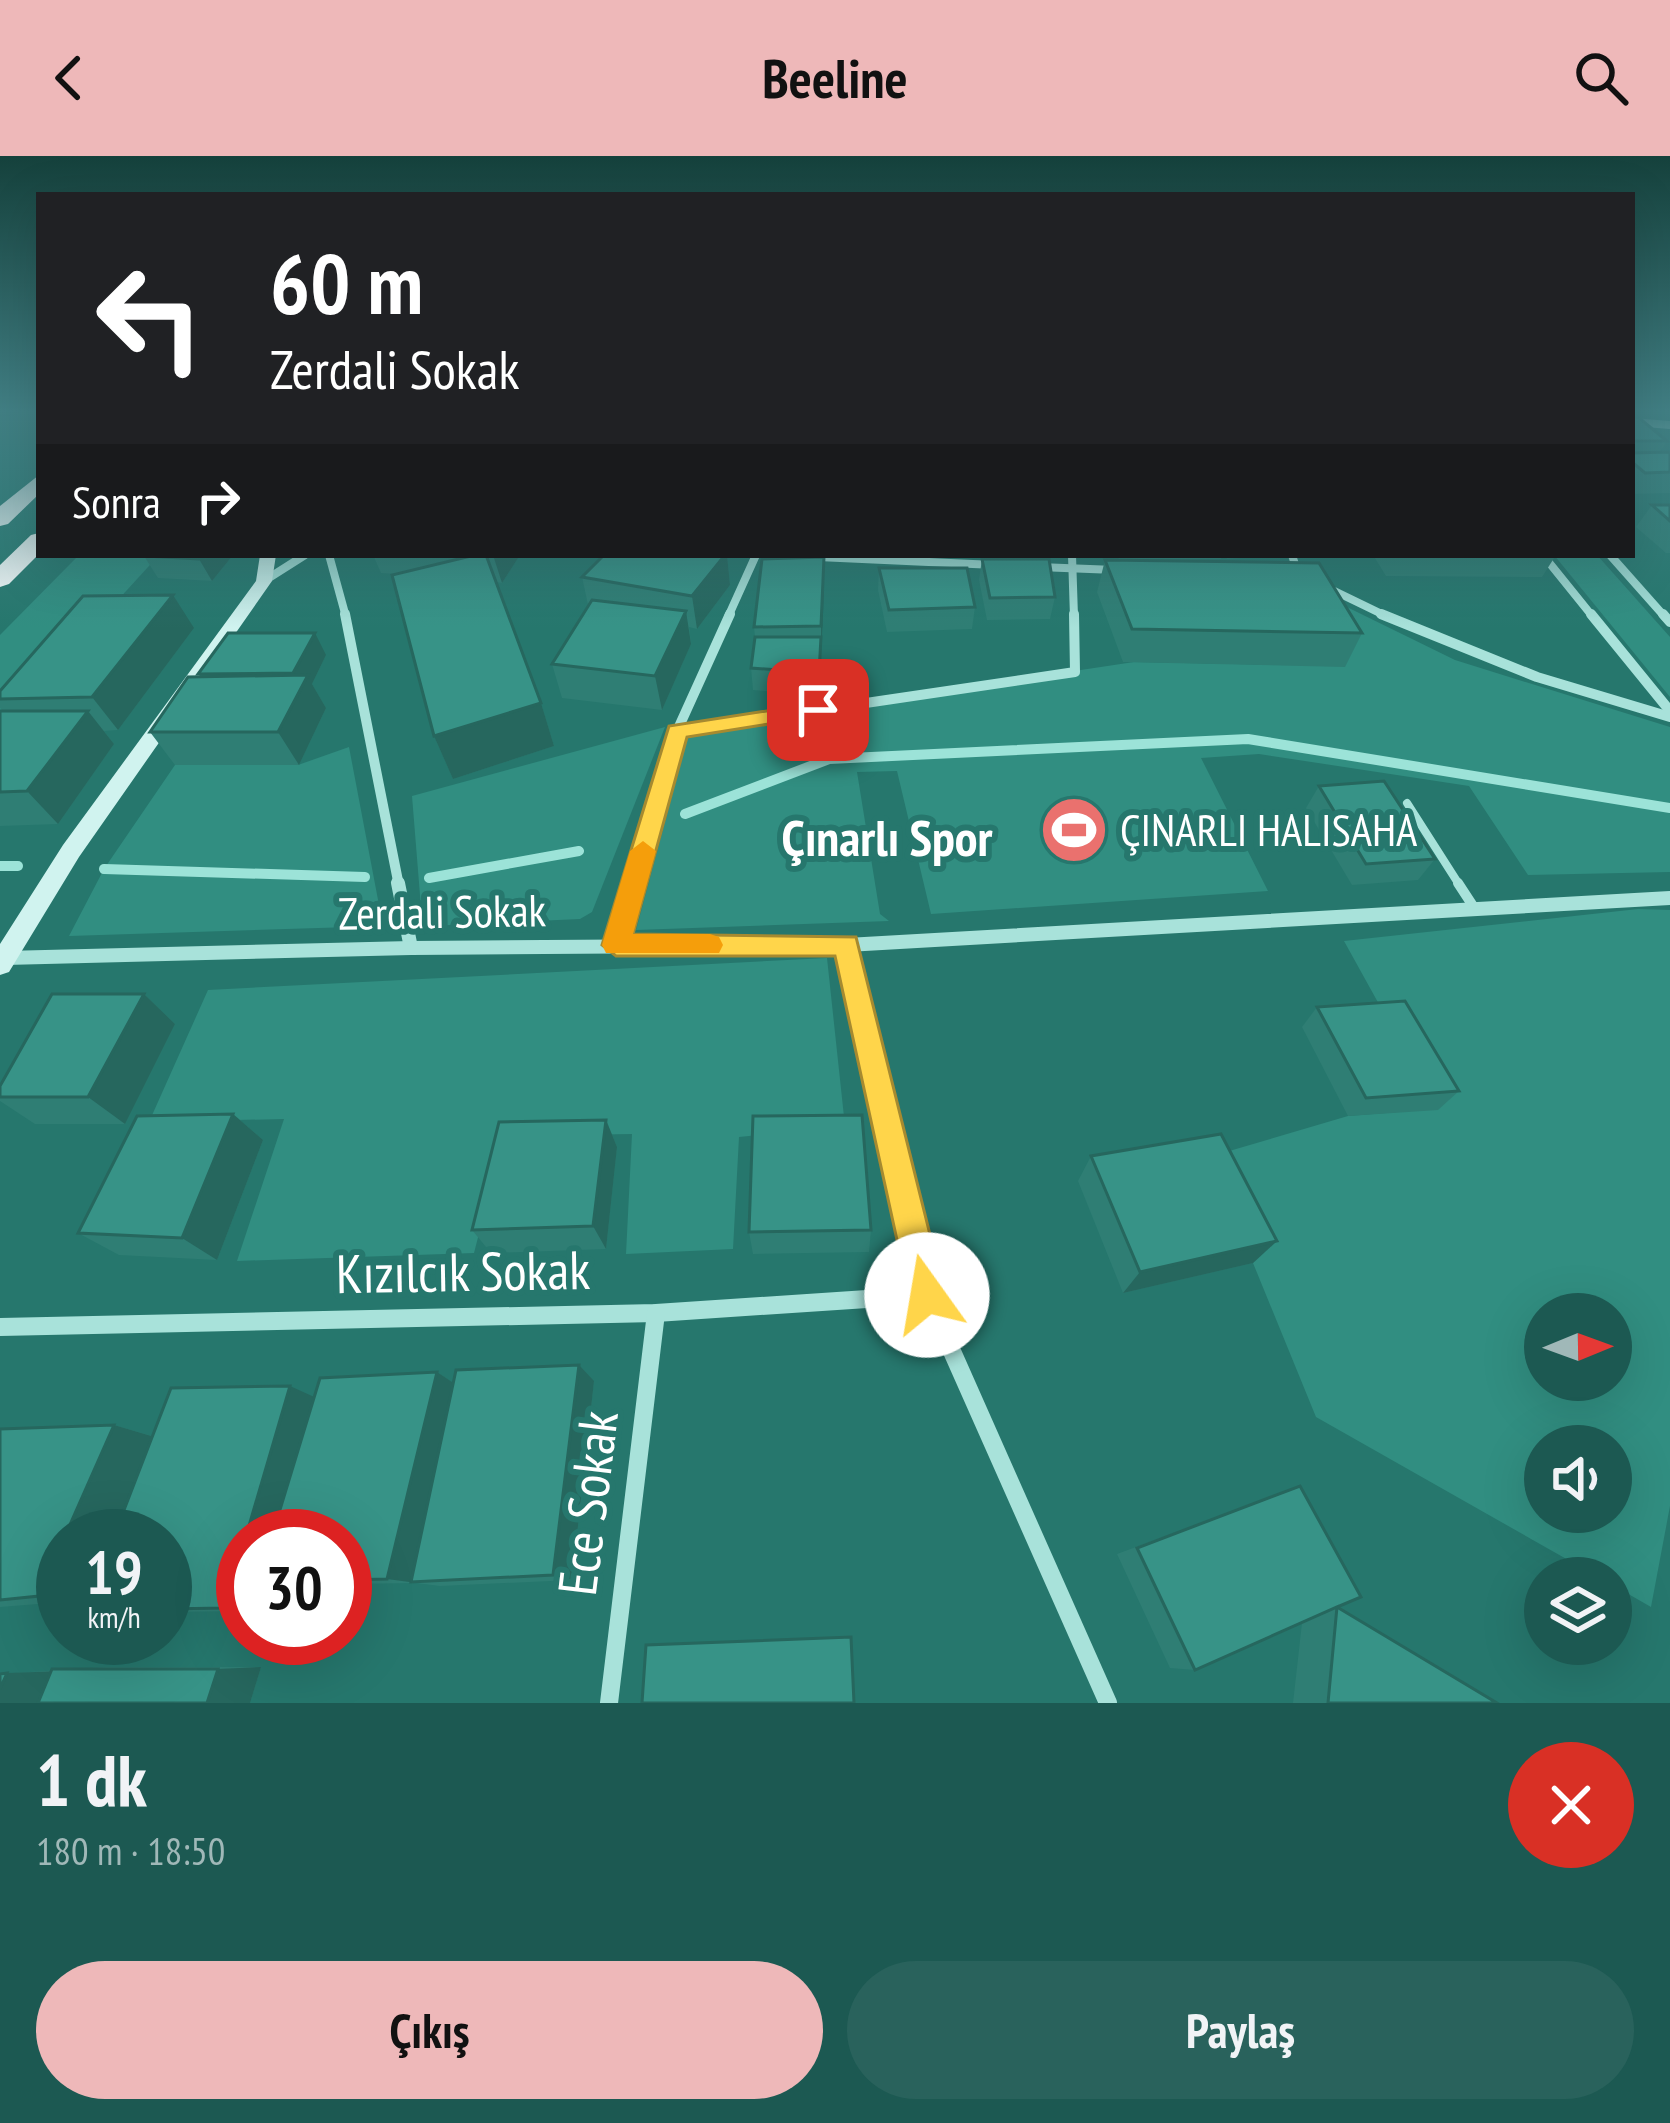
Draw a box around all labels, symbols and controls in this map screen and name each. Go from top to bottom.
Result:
text: Beeline [762,43,908,113]
icon: back [36,45,102,111]
icon: search [1568,45,1634,111]
text: 60 m [270,228,423,337]
icon: left [72,240,228,396]
text: Zerdali Sokak [270,334,519,404]
icon: right [185,468,251,534]
text: Sonra [72,472,161,530]
pin [767,659,869,761]
icon: arrive [785,677,851,743]
sports icon: ÇINARLI HALISAHA [1039,795,1109,865]
place label: ÇINARLI HALISAHA [1120,800,1418,858]
district label: Çınarlı Spor [782,804,992,870]
street label: Zerdali Sokak [338,880,547,942]
position arrow [864,1232,990,1358]
street label: Kızılcık Sokak [335,1234,591,1308]
north arrow [1524,1293,1632,1401]
map controls [1524,1293,1632,1665]
street label: Ece Sokak [541,1407,633,1599]
button: sound [1524,1425,1632,1533]
speed limit sign: 30 [216,1509,372,1665]
text: 19 [85,1533,143,1611]
button: layers [1524,1557,1632,1665]
text: km/h [87,1597,141,1636]
text: 1 dk [36,1733,147,1826]
button: close [1508,1742,1634,1868]
text: 180 m · 18:50 [36,1825,225,1876]
button: Çıkış [36,1961,823,2099]
button: Paylaş [847,1961,1634,2099]

